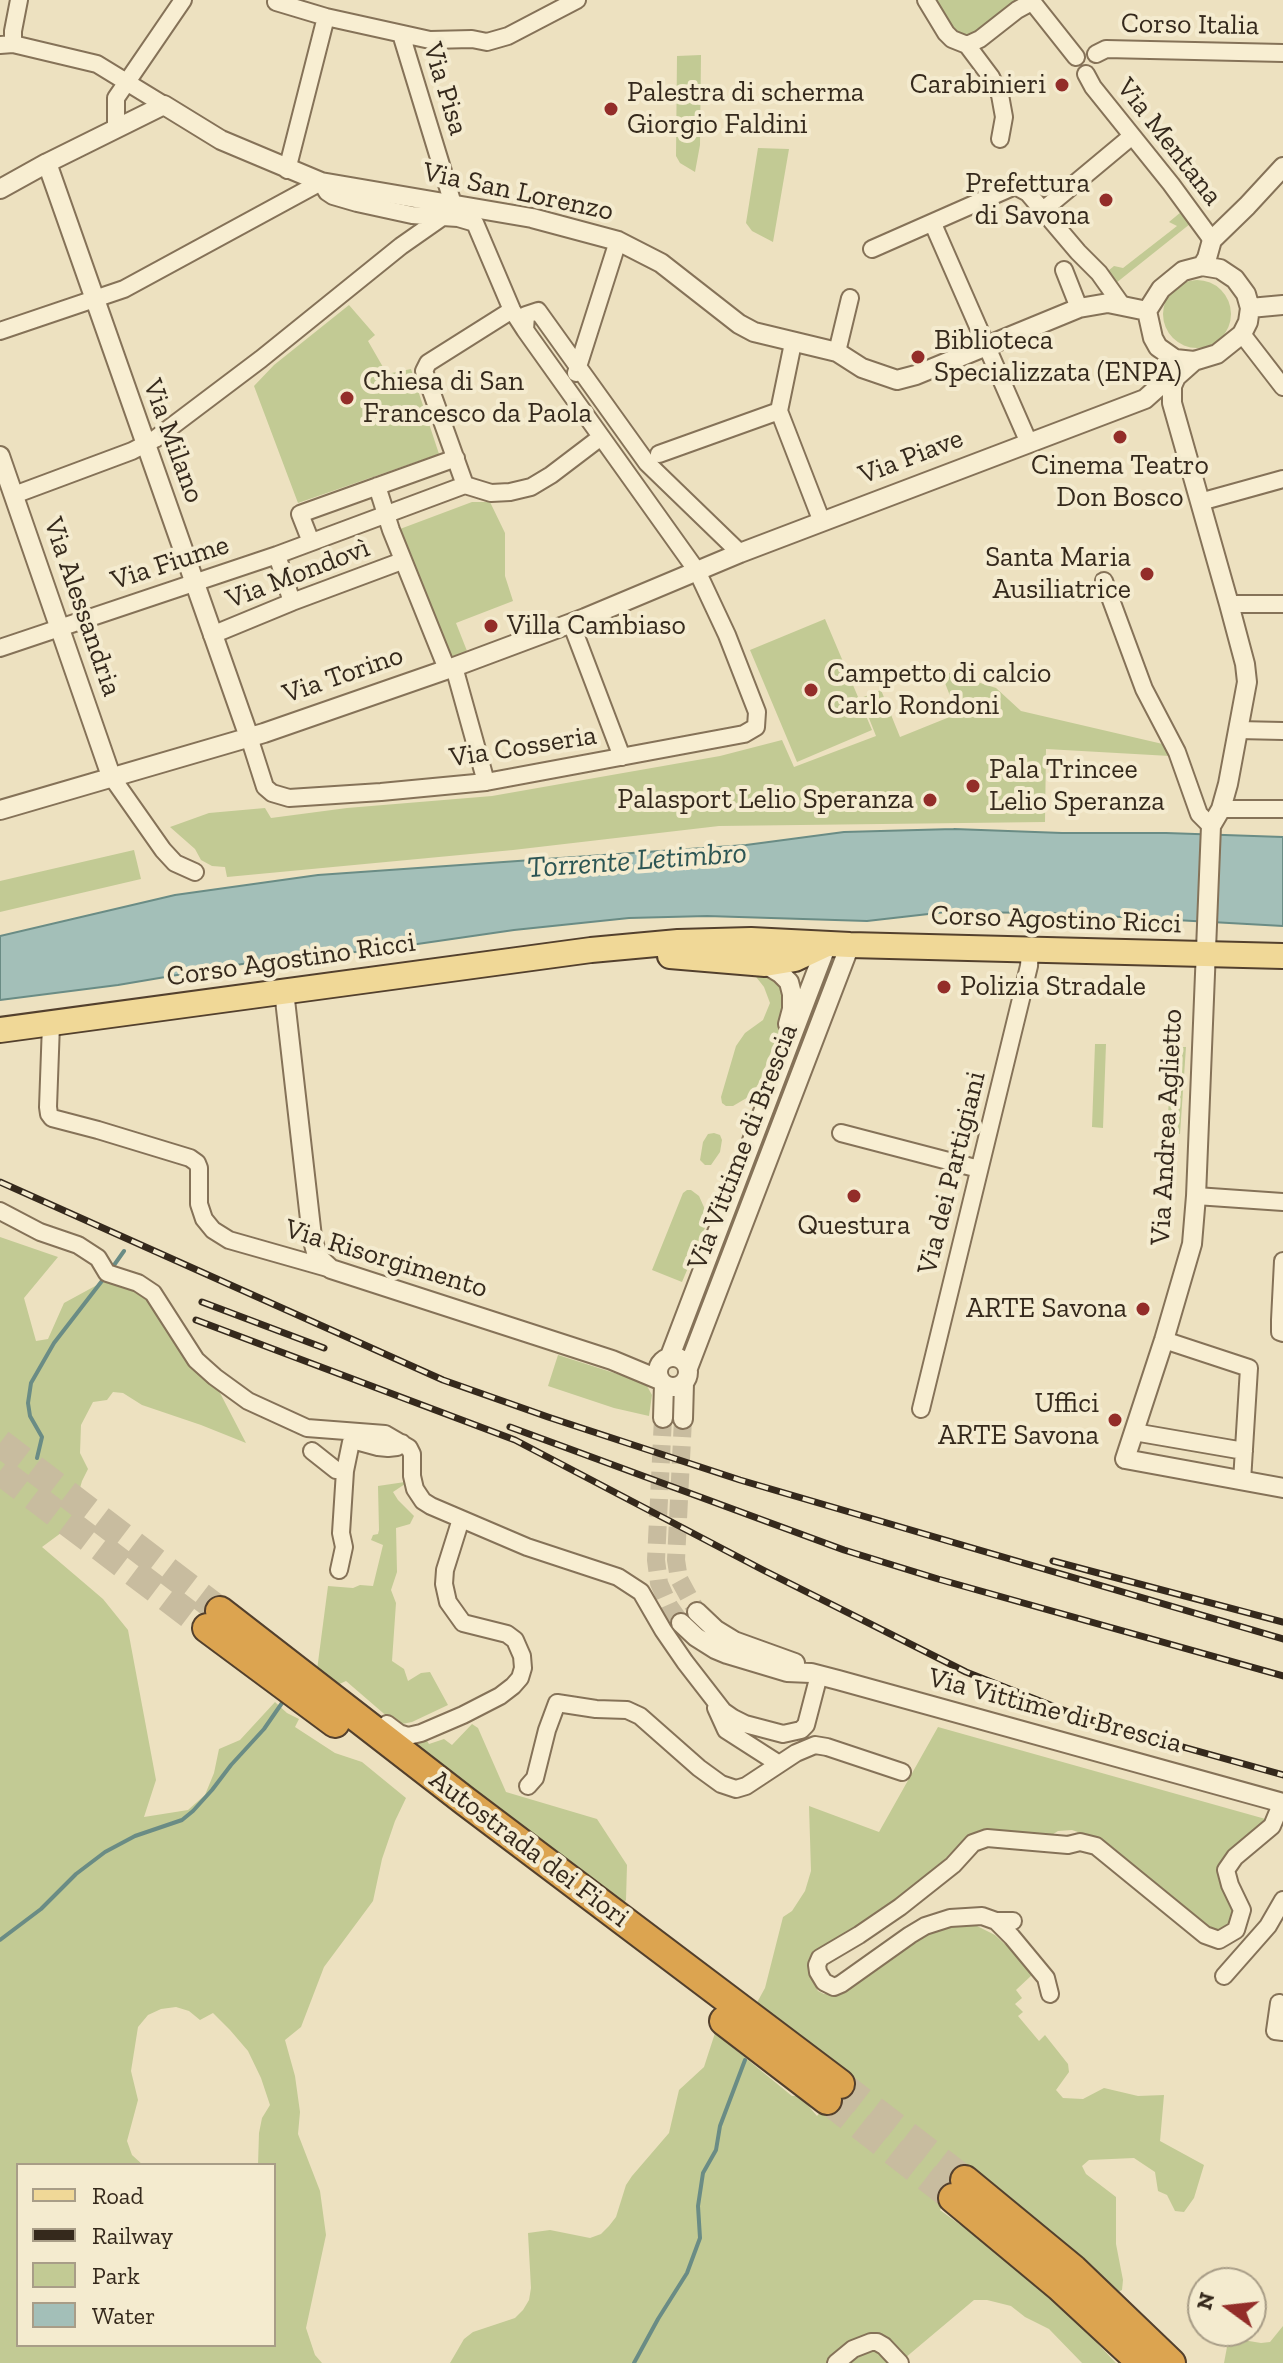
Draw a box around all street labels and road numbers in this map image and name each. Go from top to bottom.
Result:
street label: Corso Italia [1120,7,1260,43]
street label: Via Pisa [415,39,475,139]
street label: Via Mentana [1109,72,1229,212]
street label: Via San Lorenzo [420,155,616,229]
street label: Via Milano [135,375,211,507]
street label: Via Piave [854,422,968,492]
street label: Via Alessandria [36,513,128,701]
street label: Via Fiume [107,528,233,598]
street label: Via Mondovì [221,531,375,617]
street label: Via Torino [278,639,408,711]
street label: Via Cosseria [447,719,599,775]
street label: Corso Agostino Ricci [930,899,1182,941]
street label: Corso Agostino Ricci [165,926,417,994]
street label: Via Andrea Aglietto [1144,1008,1190,1246]
street label: Via Vittime di Brescia [681,1019,805,1275]
street label: Via dei Partigiani [911,1068,993,1278]
street label: Via Risorgimento [281,1212,491,1306]
street label: Via Vittime di Brescia [925,1661,1185,1761]
street label: Autostrada dei Fiori [422,1763,636,1935]

